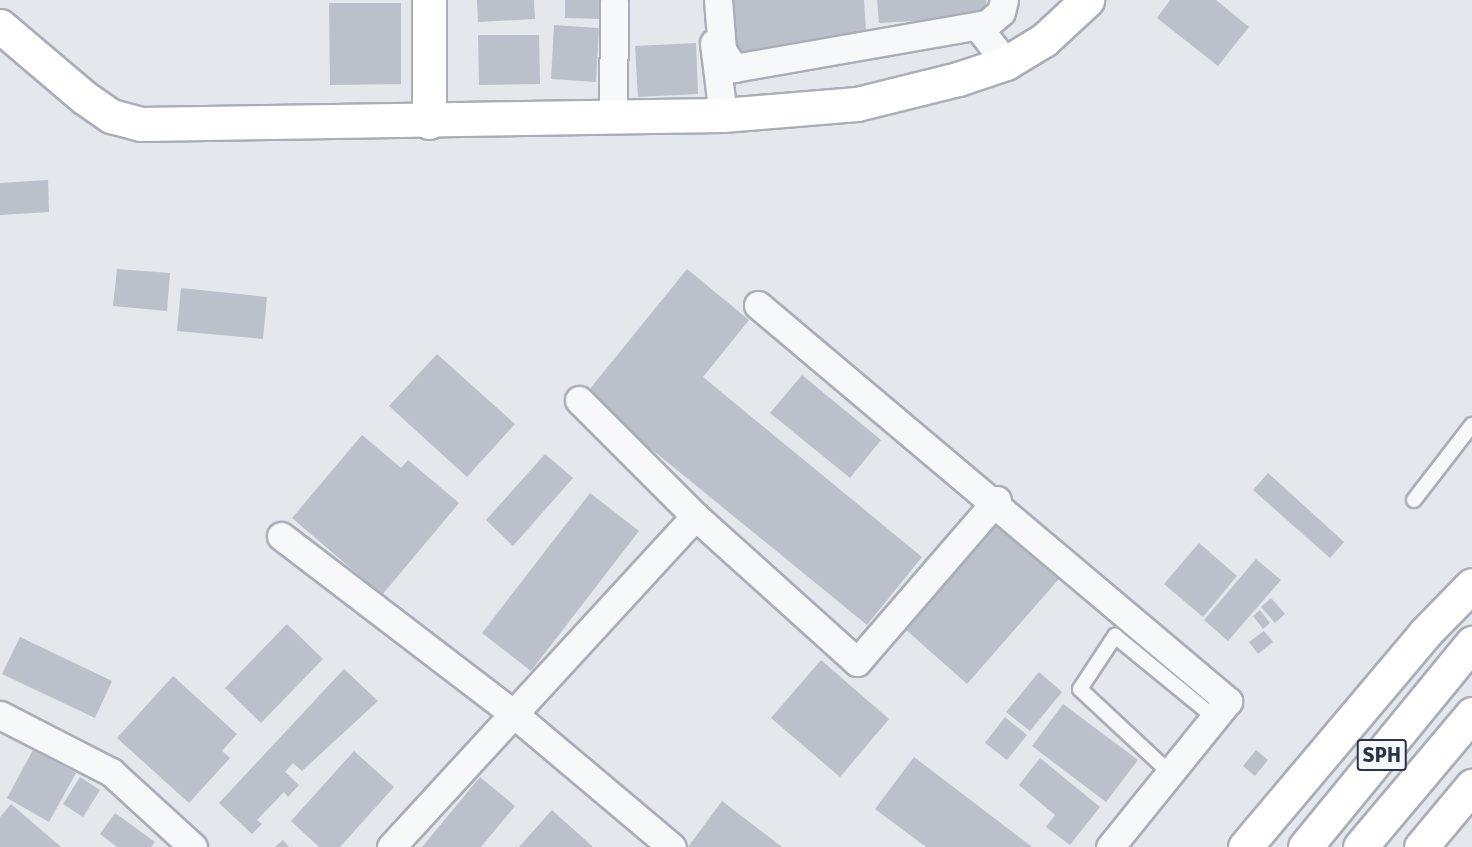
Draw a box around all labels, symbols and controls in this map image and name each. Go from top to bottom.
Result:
road number: SPH [1356,737,1408,773]

